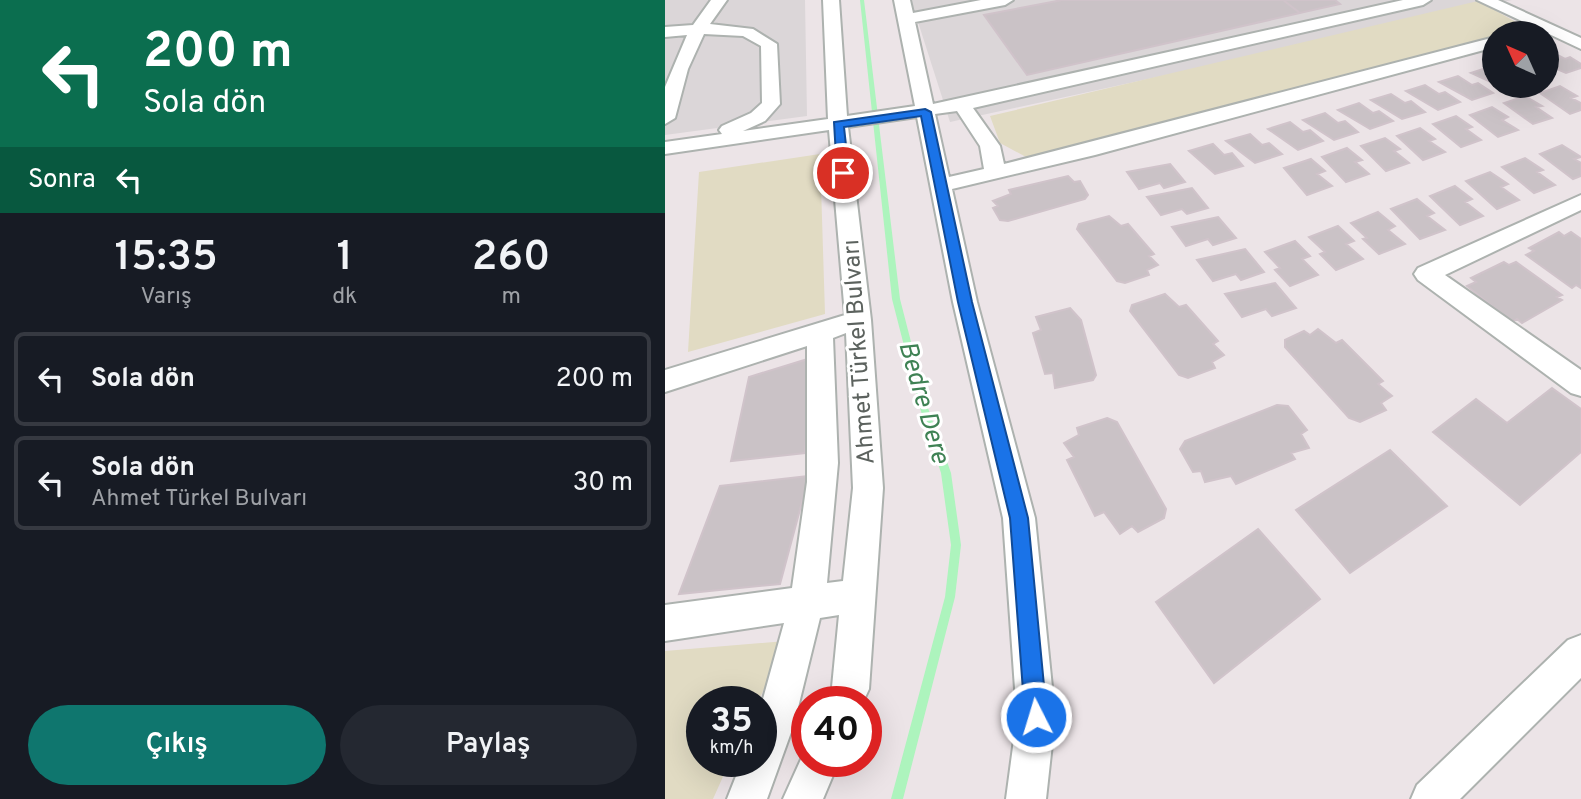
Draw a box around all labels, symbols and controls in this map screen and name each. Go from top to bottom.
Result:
north arrow [1482,21,1559,98]
map controls [1482,21,1559,98]
text: 200 m [143,23,293,85]
icon: left [28,28,119,119]
text: Sola dön [143,84,266,124]
pin [813,143,873,203]
icon: arrive [824,154,862,192]
icon: left [110,161,148,199]
text: Sonra [28,164,96,197]
text: 15:35 [115,232,218,285]
text: 1 [337,232,353,285]
text: 260 [472,232,550,285]
street label: Ahmet Türkel Bulvarı [837,238,883,465]
text: Varış [140,283,192,312]
text: dk [332,283,357,312]
text: m [501,283,521,312]
water label: Bedre Dere [889,338,956,468]
icon: left [32,360,70,398]
text: Sola dön [91,363,195,396]
text: 200 m [556,363,633,396]
text: Sola dön [91,452,195,485]
icon: left [32,464,70,502]
text: 30 m [573,467,633,500]
text: Ahmet Türkel Bulvarı [91,485,307,514]
position arrow [999,680,1073,754]
speed limit sign: 40 [791,686,882,777]
text: 35 [710,700,753,744]
button: Çıkış [28,705,326,785]
button: Paylaş [340,705,637,785]
text: km/h [710,737,753,760]

